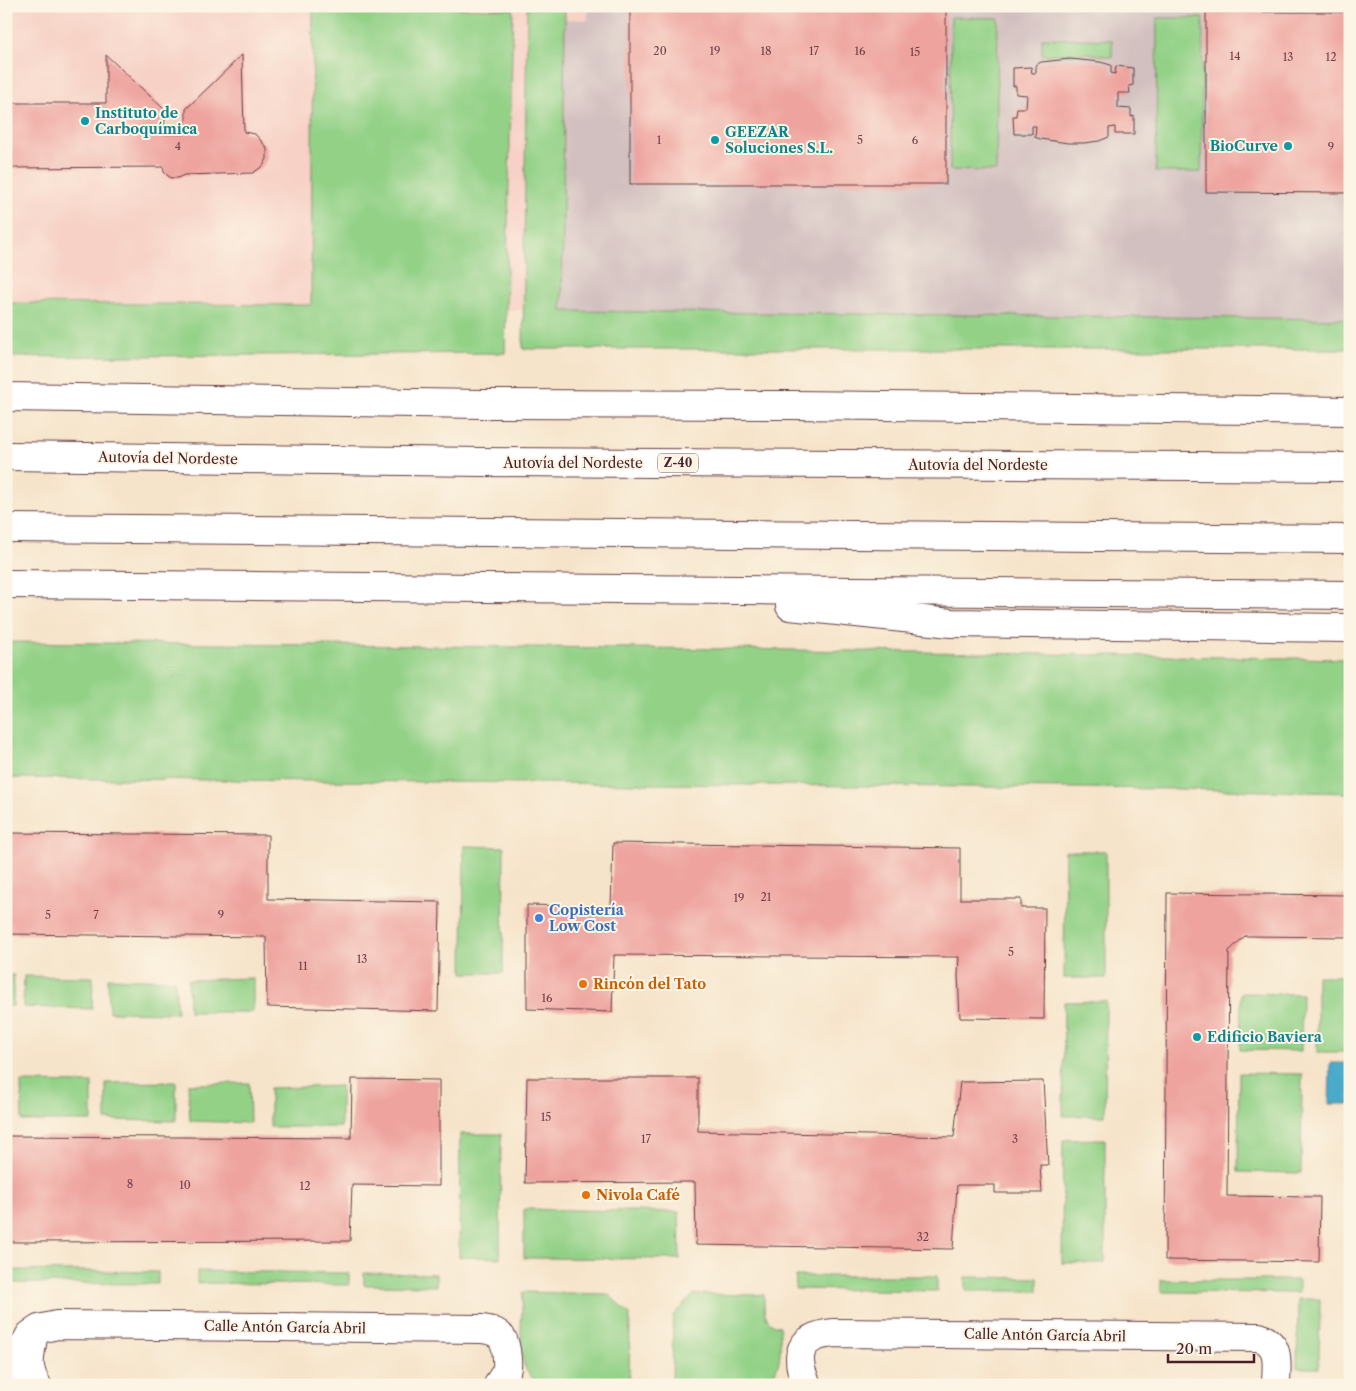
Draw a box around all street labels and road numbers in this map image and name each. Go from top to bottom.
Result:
street label: Autovía del Nordeste [97,448,238,468]
road number: Z-40 [658,453,698,472]
street label: Autovía del Nordeste [502,454,643,472]
street label: Autovía del Nordeste [907,456,1048,474]
street label: Calle Antón García Abril [204,1317,366,1337]
street label: Calle Antón García Abril [964,1325,1126,1345]

